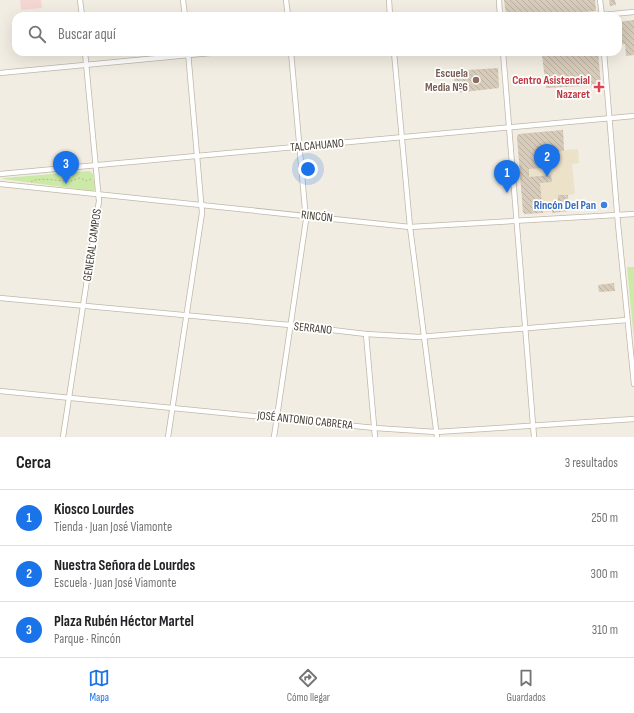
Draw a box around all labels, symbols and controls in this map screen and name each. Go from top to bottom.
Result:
search box [12,12,622,56]
icon: search [26,23,48,45]
text: Buscar aquí [58,25,116,44]
place label: Escuela Media Nº6 [425,66,468,95]
place label: Centro Asistencial Nazaret [512,73,590,102]
marker: Escuela Media Nº6 [471,75,481,85]
marker: Centro Asistencial Nazaret [593,81,605,93]
street label: TALCAHUANO [290,136,345,155]
pin: 2 [534,144,560,177]
pin: 3 [53,151,79,184]
your location [298,159,318,179]
pin: 1 [494,160,520,193]
place label: Rincón Del Pan [534,198,596,213]
marker: Rincón Del Pan [599,200,609,210]
street label: RINCÓN [300,207,334,226]
street label: GENERAL CAMPOS [80,208,105,282]
street label: SERRANO [293,319,333,338]
street label: JOSÉ ANTONIO CABRERA [255,408,354,433]
text: Cerca [16,453,51,473]
text: 3 resultados [565,455,618,471]
text: Kiosco Lourdes [54,500,134,519]
text: 1 [26,510,32,526]
text: 250 m [591,510,618,526]
text: Tienda · Juan José Viamonte [54,519,172,535]
text: Nuestra Señora de Lourdes [54,556,195,575]
text: 2 [26,566,32,582]
text: 300 m [591,566,618,582]
text: Escuela · Juan José Viamonte [54,575,177,591]
text: Plaza Rubén Héctor Martel [54,612,194,631]
text: 3 [26,622,32,638]
text: 310 m [592,622,618,638]
text: Parque · Rincón [54,631,121,647]
tab: Mapa [88,667,110,704]
tab: Cómo llegar [287,667,330,704]
tab: Guardados [507,667,546,704]

